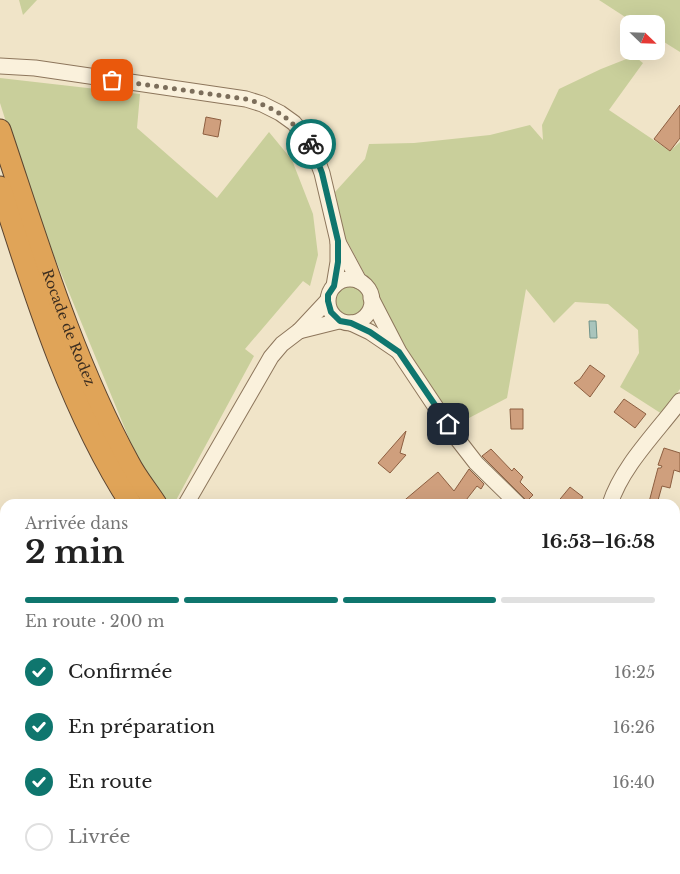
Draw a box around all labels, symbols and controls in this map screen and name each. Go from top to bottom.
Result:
north arrow [620,15,665,60]
map controls [620,15,665,60]
pin [91,59,133,101]
icon: bag [98,66,126,94]
courier [286,119,336,169]
icon: bike [297,130,325,158]
street label: Rocade de Rodez [38,267,100,389]
pin [427,403,469,445]
icon: home [434,410,462,438]
text: Arrivée dans [25,513,128,533]
text: 16:53–16:58 [541,530,655,553]
text: 2 min [25,532,125,572]
text: En route · 200 m [25,611,164,631]
icon: check [25,658,53,686]
text: Confirmée [68,660,172,683]
text: 16:25 [614,662,655,682]
icon: check [25,713,53,741]
text: En préparation [68,715,215,738]
text: 16:26 [613,717,655,737]
icon: check [25,768,53,796]
text: En route [68,770,152,793]
text: 16:40 [612,772,655,792]
text: Livrée [68,825,130,848]

